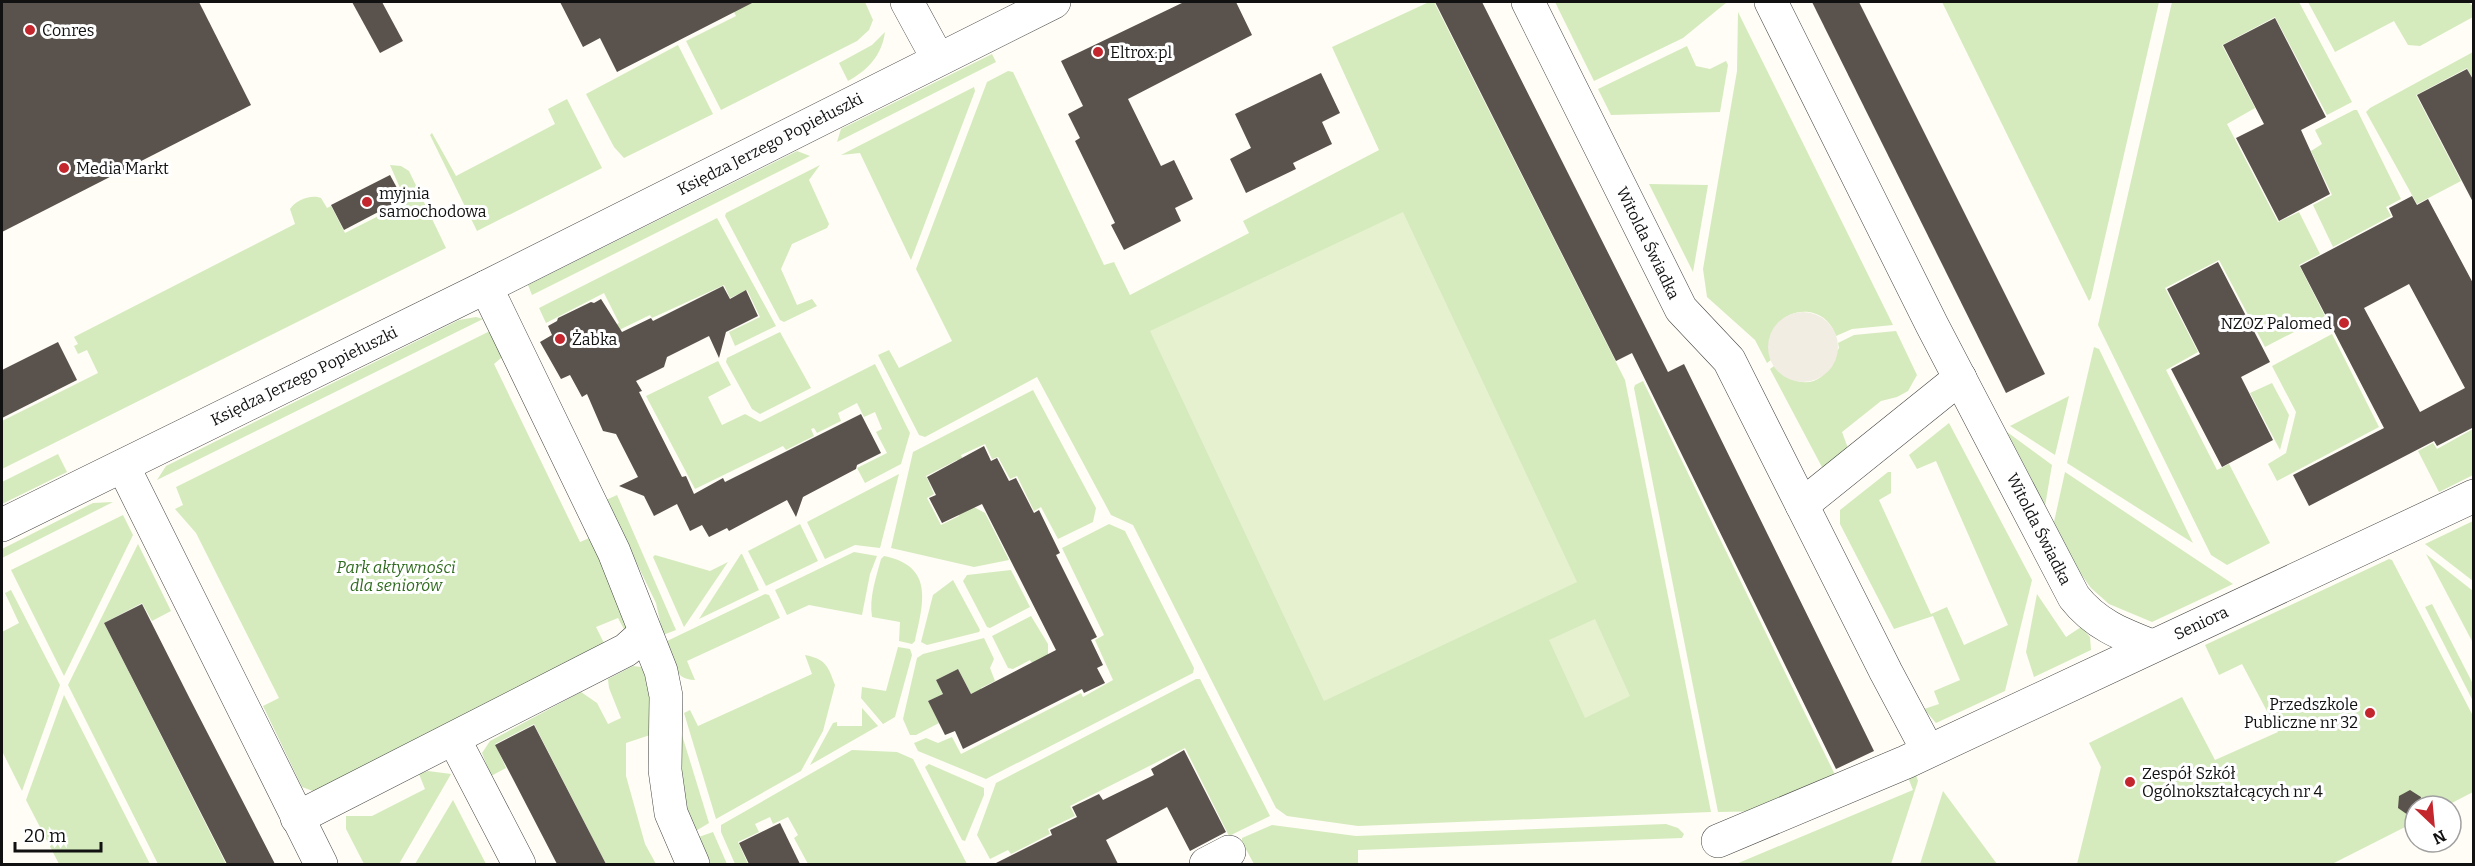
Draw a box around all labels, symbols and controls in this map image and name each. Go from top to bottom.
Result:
place label: Conres [42,21,94,40]
marker: Conres [23,23,37,37]
place label: Eltrox.pl [1110,43,1172,62]
marker: Eltrox.pl [1091,45,1105,59]
street label: Księdza Jerzego Popiełuszki [674,89,866,199]
place label: Media Markt [76,159,169,178]
marker: Media Markt [57,161,71,175]
street label: Witolda Świadka [1613,183,1684,303]
place label: myjnia samochodowa [379,184,487,221]
marker: myjnia samochodowa [360,195,374,209]
place label: NZOZ Palomed [2220,314,2333,333]
marker: NZOZ Palomed [2337,316,2351,330]
street label: Księdza Jerzego Popiełuszki [208,322,401,430]
place label: Żabka [572,330,618,349]
marker: Żabka [553,332,567,346]
street label: Witolda Świadka [2003,469,2076,588]
park label: Park aktywności dla seniorów [336,558,456,595]
street label: Seniora [2171,602,2231,644]
place label: Przedszkole Publiczne nr 32 [2244,695,2358,732]
marker: Przedszkole Publiczne nr 32 [2363,706,2377,720]
place label: Zespół Szkół Ogólnokształcących nr 4 [2142,764,2323,801]
marker: Zespół Szkół Ogólnokształcących nr 4 [2123,775,2137,789]
north arrow [2403,794,2463,854]
scale bar [15,815,100,853]
text: 20 m [24,825,66,847]
text: N [2430,826,2449,848]

